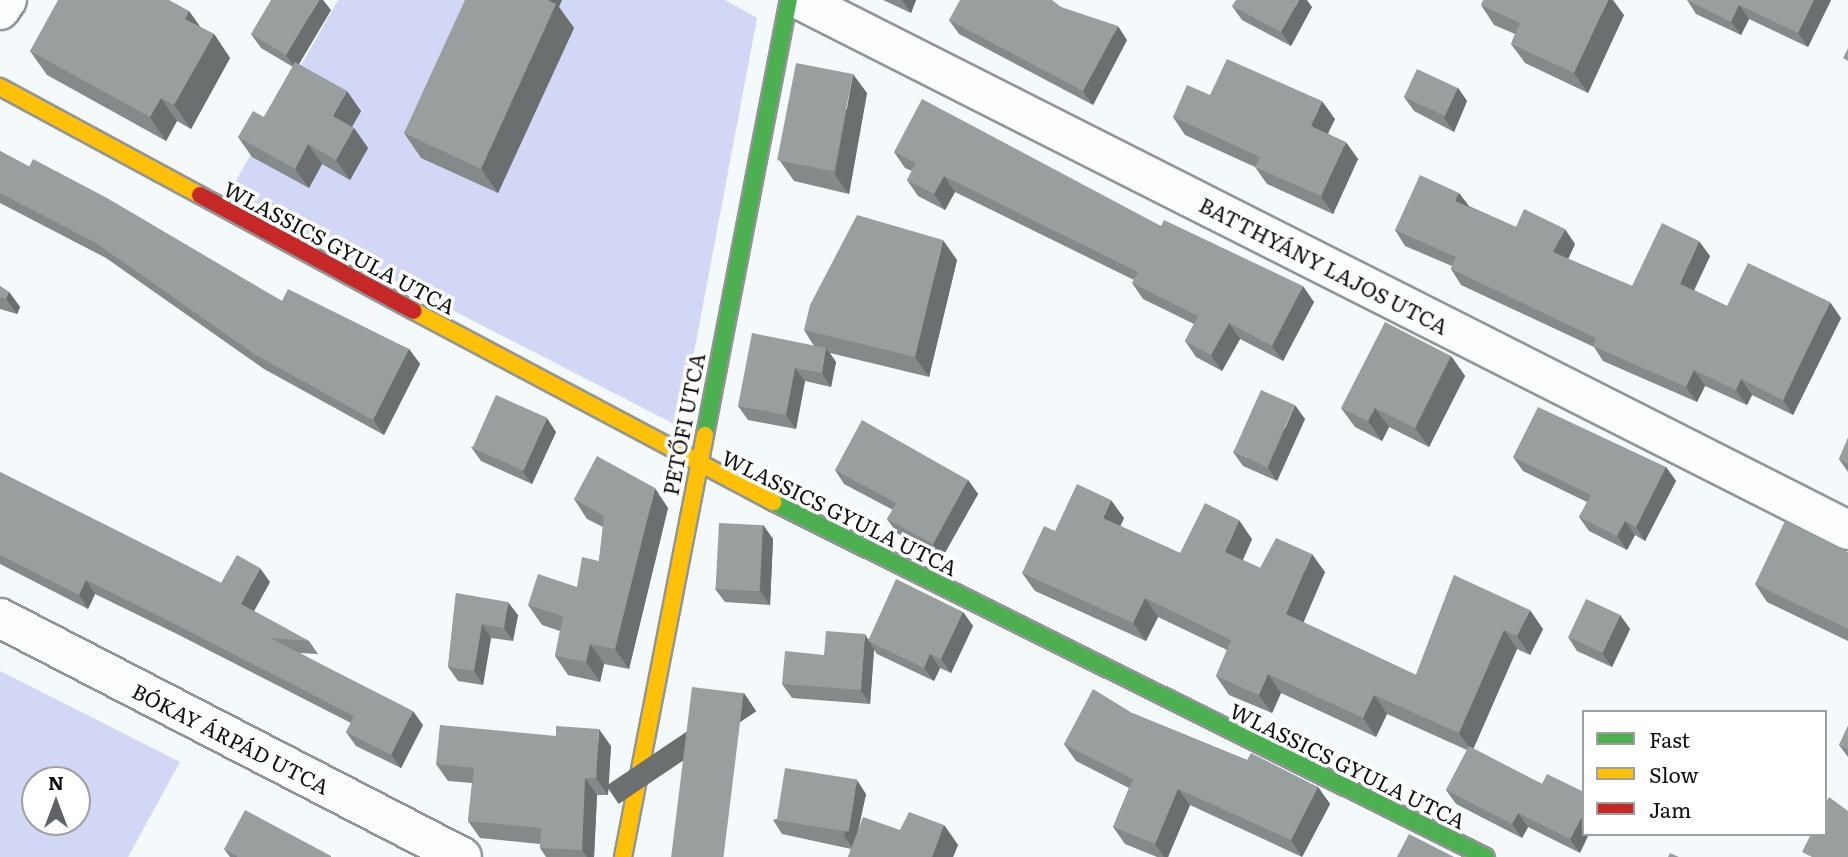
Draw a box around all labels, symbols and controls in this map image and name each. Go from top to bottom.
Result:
street label: WLASSICS GYULA UTCA [220,175,460,319]
street label: BATTHYÁNY LAJOS UTCA [1195,191,1453,339]
street label: PETŐFI UTCA [657,351,709,497]
street label: WLASSICS GYULA UTCA [718,444,962,580]
street label: BÓKAY ÁRPÁD UTCA [128,677,334,799]
street label: WLASSICS GYULA UTCA [1226,697,1470,833]
legend [1582,710,1827,836]
text: Fast [1649,723,1690,754]
text: Slow [1649,758,1699,789]
north arrow [21,766,91,836]
text: N [48,768,64,796]
text: Jam [1649,793,1691,824]

